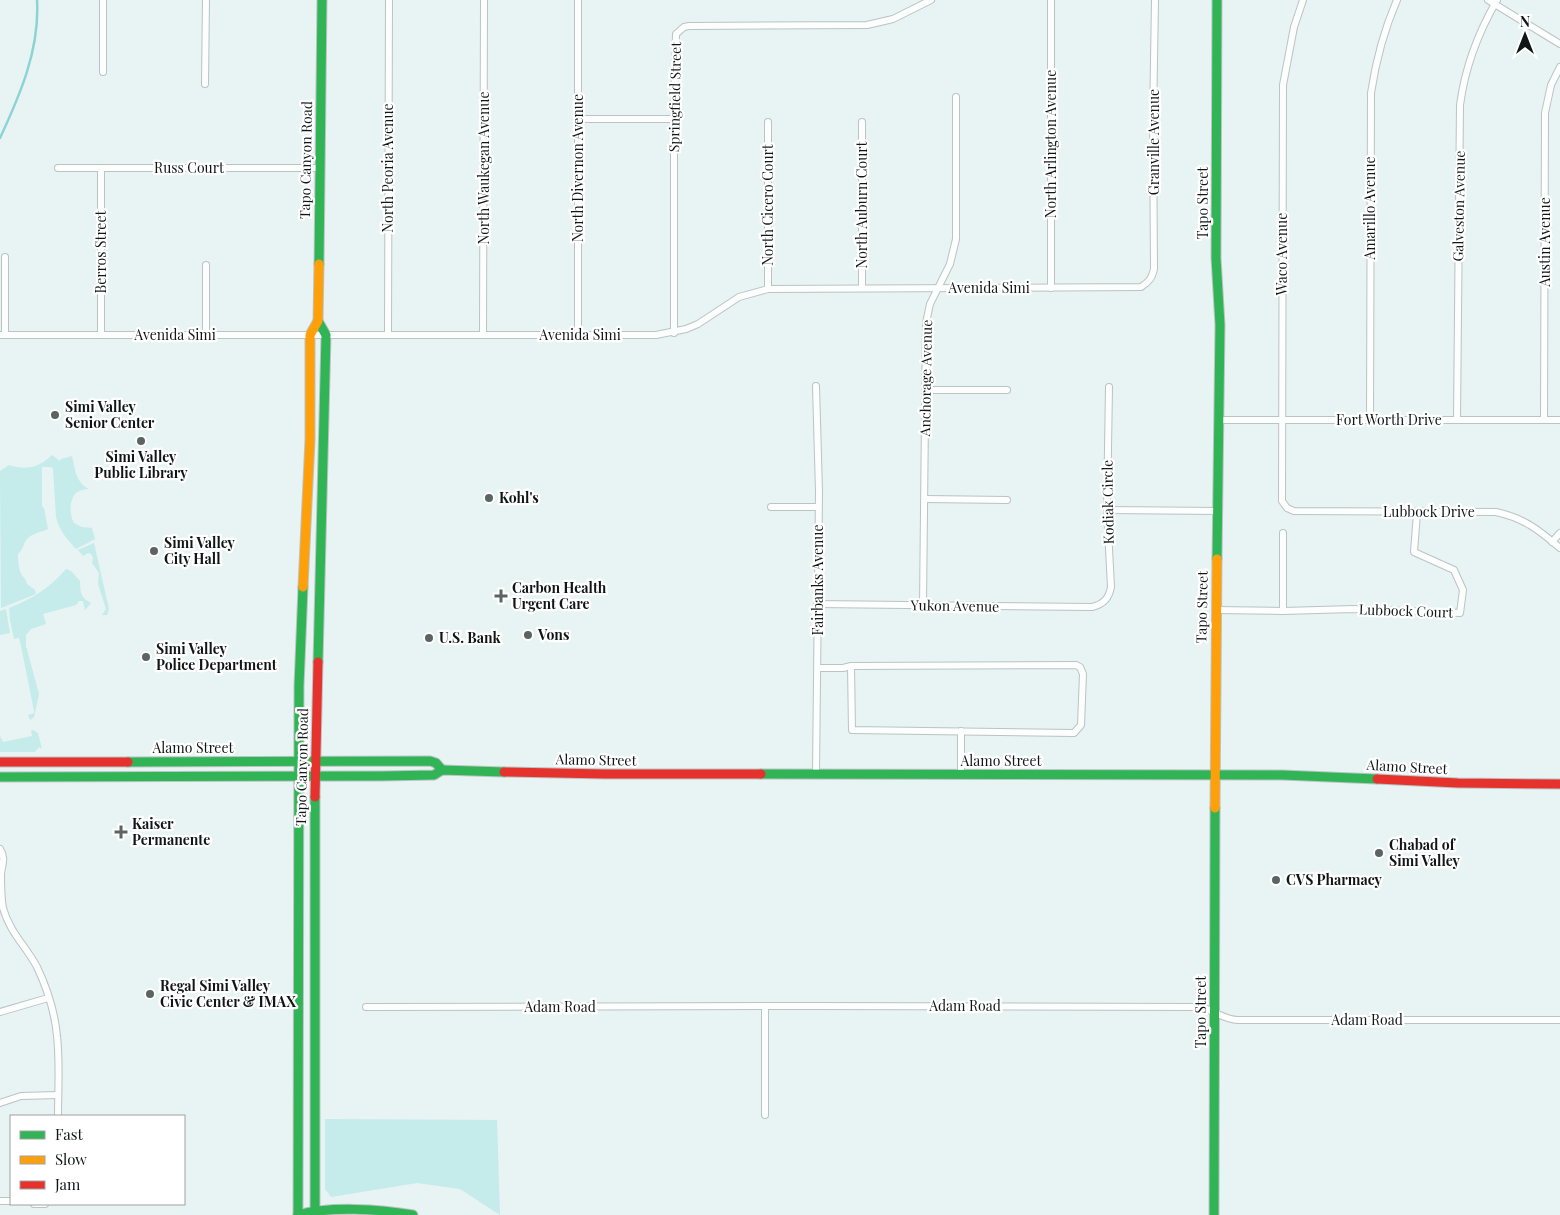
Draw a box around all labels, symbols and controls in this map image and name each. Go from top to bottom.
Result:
north arrow [1500,10,1550,60]
text: N [1520,12,1530,31]
street label: Springfield Street [664,41,685,152]
street label: North Arlington Avenue [1041,70,1060,218]
street label: Granville Avenue [1144,89,1163,195]
street label: North Waukegan Avenue [474,91,493,245]
street label: North Divernon Avenue [568,94,587,242]
street label: Tapo Canyon Road [295,101,316,219]
street label: North Peoria Avenue [378,103,397,233]
street label: North Auburn Court [852,140,871,268]
street label: North Cicero Court [758,143,777,266]
street label: Galveston Avenue [1448,150,1469,262]
street label: Amarillo Avenue [1360,156,1379,261]
street label: Russ Court [154,158,225,177]
street label: Tapo Street [1193,166,1212,239]
street label: Austin Avenue [1535,197,1554,288]
street label: Berros Street [91,209,110,294]
street label: Waco Avenue [1272,213,1291,296]
street label: Avenida Simi [947,278,1030,297]
street label: Anchorage Avenue [915,320,936,437]
street label: Avenida Simi [133,325,216,344]
street label: Avenida Simi [538,325,621,344]
place label: Simi Valley Senior Center [65,397,155,432]
marker: Simi Valley Senior Center [49,409,61,421]
street label: Fort Worth Drive [1336,410,1442,429]
marker: Simi Valley Public Library [135,435,147,447]
place label: Simi Valley Public Library [94,447,188,482]
street label: Kodiak Circle [1097,460,1118,544]
place label: Kohl's [499,488,539,507]
marker: Kohl's [483,492,495,504]
street label: Lubbock Drive [1383,502,1475,521]
street label: Fairbanks Avenue [808,524,827,636]
place label: Simi Valley City Hall [164,533,236,568]
marker: Simi Valley City Hall [148,545,160,557]
street label: Tapo Street [1191,570,1212,643]
place label: Carbon Health Urgent Care [512,578,607,613]
marker: Carbon Health Urgent Care [494,589,508,603]
street label: Yukon Avenue [910,595,999,616]
street label: Lubbock Court [1359,599,1454,622]
place label: Vons [537,625,569,644]
place label: U.S. Bank [439,628,502,647]
marker: Vons [522,629,534,641]
marker: U.S. Bank [423,632,435,644]
place label: Simi Valley Police Department [156,639,277,674]
marker: Simi Valley Police Department [140,651,152,663]
street label: Tapo Canyon Road [291,708,312,826]
street label: Alamo Street [152,738,235,757]
street label: Alamo Street [554,749,638,770]
street label: Alamo Street [960,751,1043,770]
street label: Alamo Street [1365,755,1449,778]
place label: Kaiser Permanente [132,814,210,849]
marker: Kaiser Permanente [114,825,128,839]
place label: Chabad of Simi Valley [1389,835,1461,870]
marker: Chabad of Simi Valley [1373,847,1385,859]
place label: CVS Pharmacy [1286,870,1383,889]
marker: CVS Pharmacy [1270,874,1282,886]
street label: Tapo Street [1191,975,1210,1048]
place label: Regal Simi Valley Civic Center & IMAX [160,976,296,1011]
marker: Regal Simi Valley Civic Center & IMAX [144,988,156,1000]
street label: Adam Road [928,996,1001,1015]
street label: Adam Road [523,997,596,1016]
street label: Adam Road [1330,1010,1403,1029]
legend [10,1115,185,1205]
text: Fast [55,1124,84,1144]
text: Slow [55,1149,87,1169]
text: Jam [54,1174,81,1194]

